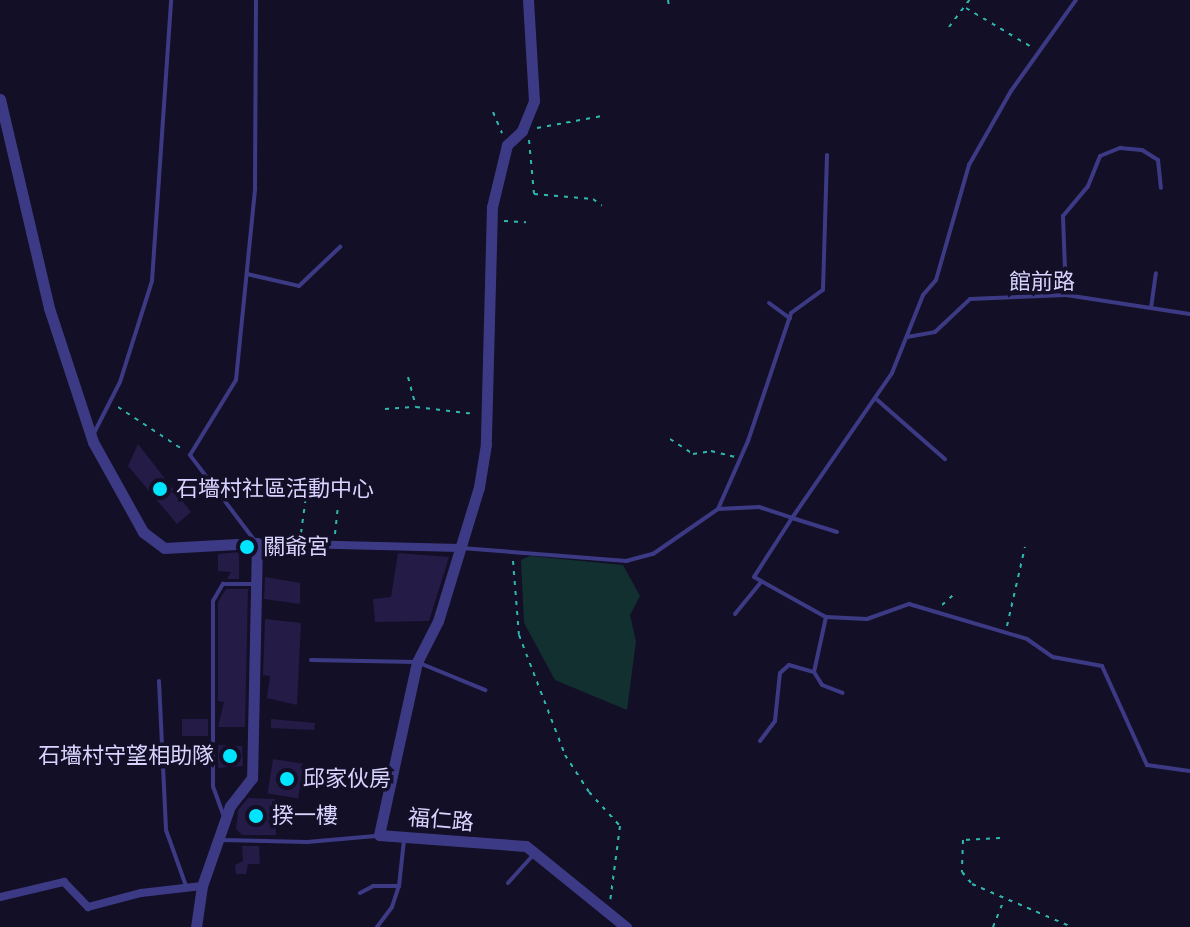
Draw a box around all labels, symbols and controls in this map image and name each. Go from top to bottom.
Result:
street label: 館前路 [1009,269,1075,295]
place label: 石墻村社區活動中心 [176,476,374,502]
marker: 石墻村社區活動中心 [151,480,169,498]
place label: 關爺宮 [263,534,329,560]
marker: 關爺宮 [238,538,256,556]
place label: 石墻村守望相助隊 [38,743,214,769]
marker: 石墻村守望相助隊 [221,747,239,765]
place label: 邱家伙房 [303,766,391,792]
marker: 邱家伙房 [278,770,296,788]
place label: 揆一樓 [272,803,338,829]
street label: 福仁路 [407,804,475,836]
marker: 揆一樓 [247,807,265,825]

